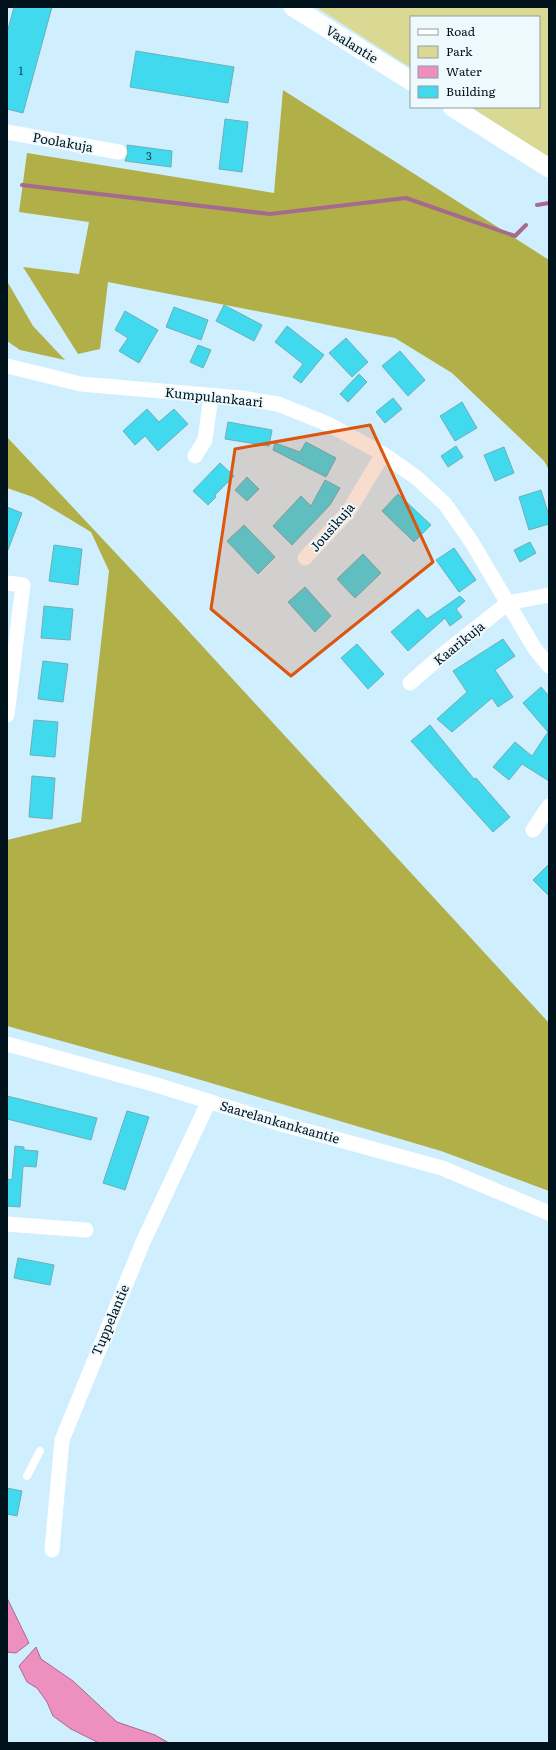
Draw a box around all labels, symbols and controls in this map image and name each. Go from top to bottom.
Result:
legend [410,16,540,108]
street label: Vaalantie [322,20,382,67]
text: Road [446,22,476,40]
text: Park [446,42,473,60]
house number: 1 [19,62,24,78]
text: Water [446,62,482,80]
text: Building [446,82,496,100]
street label: Poolakuja [31,127,95,156]
house number: 3 [146,147,152,163]
street label: Kumpulankaari [164,382,265,411]
street label: Jousikuja [305,498,358,555]
street label: Kaarikuja [429,616,488,669]
street label: Saarelankankaantie [218,1095,342,1148]
street label: Tuppelantie [86,1281,133,1358]

